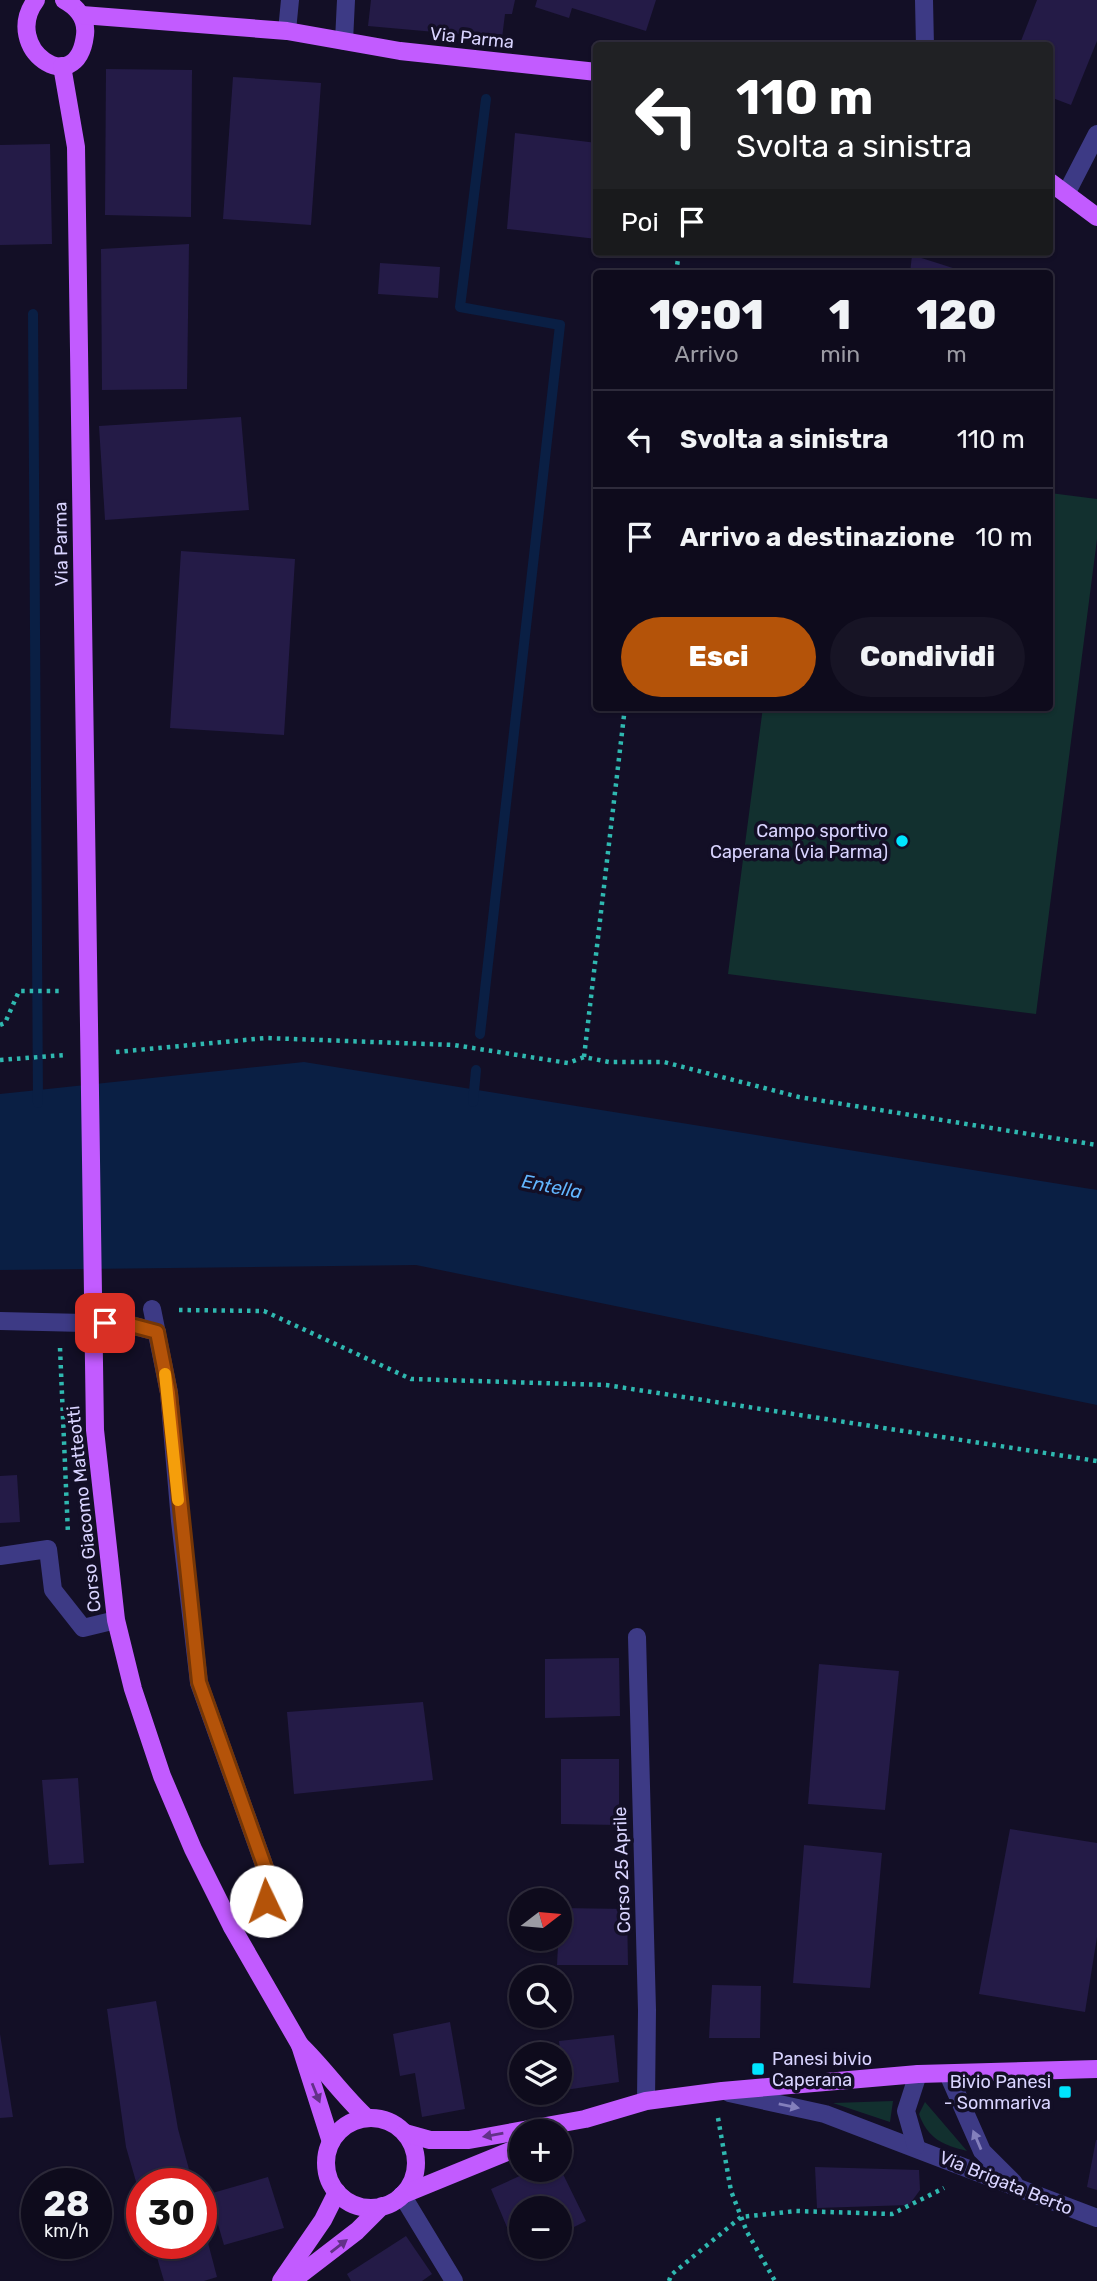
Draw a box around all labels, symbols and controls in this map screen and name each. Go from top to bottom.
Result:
street label: Via Parma [429,23,515,53]
text: 110 m [736,68,873,126]
icon: left [621,70,712,161]
text: Svolta a sinistra [736,127,972,165]
icon: arrive [673,203,711,241]
text: Poi [621,207,659,238]
text: 19:01 [649,290,764,340]
text: 1 [829,290,851,340]
text: 120 [917,290,997,340]
text: Arrivo [675,340,739,368]
text: min [820,340,860,368]
text: m [946,340,967,368]
icon: left [621,420,659,458]
text: Svolta a sinistra [680,424,889,455]
text: 110 m [957,424,1025,455]
street label: Via Parma [49,502,73,586]
icon: arrive [621,518,659,556]
text: Arrivo a destinazione [680,522,955,553]
text: 10 m [976,522,1033,553]
button: Esci [621,617,816,697]
button: Condividi [830,617,1025,697]
place label: Campo sportivo Caperana (via Parma) [710,820,888,863]
marker: Campo sportivo Caperana (via Parma) [894,833,910,849]
water label: Entella [520,1169,584,1204]
pin [75,1293,135,1353]
icon: arrive [86,1304,124,1342]
street label: Corso Giacomo Matteotti [62,1405,106,1613]
street label: Corso 25 Aprile [609,1806,635,1934]
position arrow [229,1864,303,1938]
north arrow [509,1888,572,1951]
map controls [509,1888,572,2259]
button: search [509,1965,572,2028]
button: layers [509,2042,572,2105]
place label: Panesi bivio Caperana [772,2048,872,2091]
marker: Panesi bivio Caperana [750,2061,766,2077]
place label: Bivio Panesi - Sommariva [944,2071,1051,2114]
one-way arrow [310,2083,321,2104]
marker: Bivio Panesi - Sommariva [1057,2084,1073,2100]
one-way arrow [778,2101,800,2112]
button: + [509,2119,572,2182]
one-way arrow [971,2129,982,2150]
one-way arrow [482,2130,504,2141]
street label: Via Brigata Berto [936,2146,1076,2220]
speed limit sign: 30 [126,2168,217,2259]
text: 28 [43,2183,90,2225]
button: − [509,2196,572,2259]
text: km/h [44,2220,89,2242]
one-way arrow [329,2238,347,2253]

